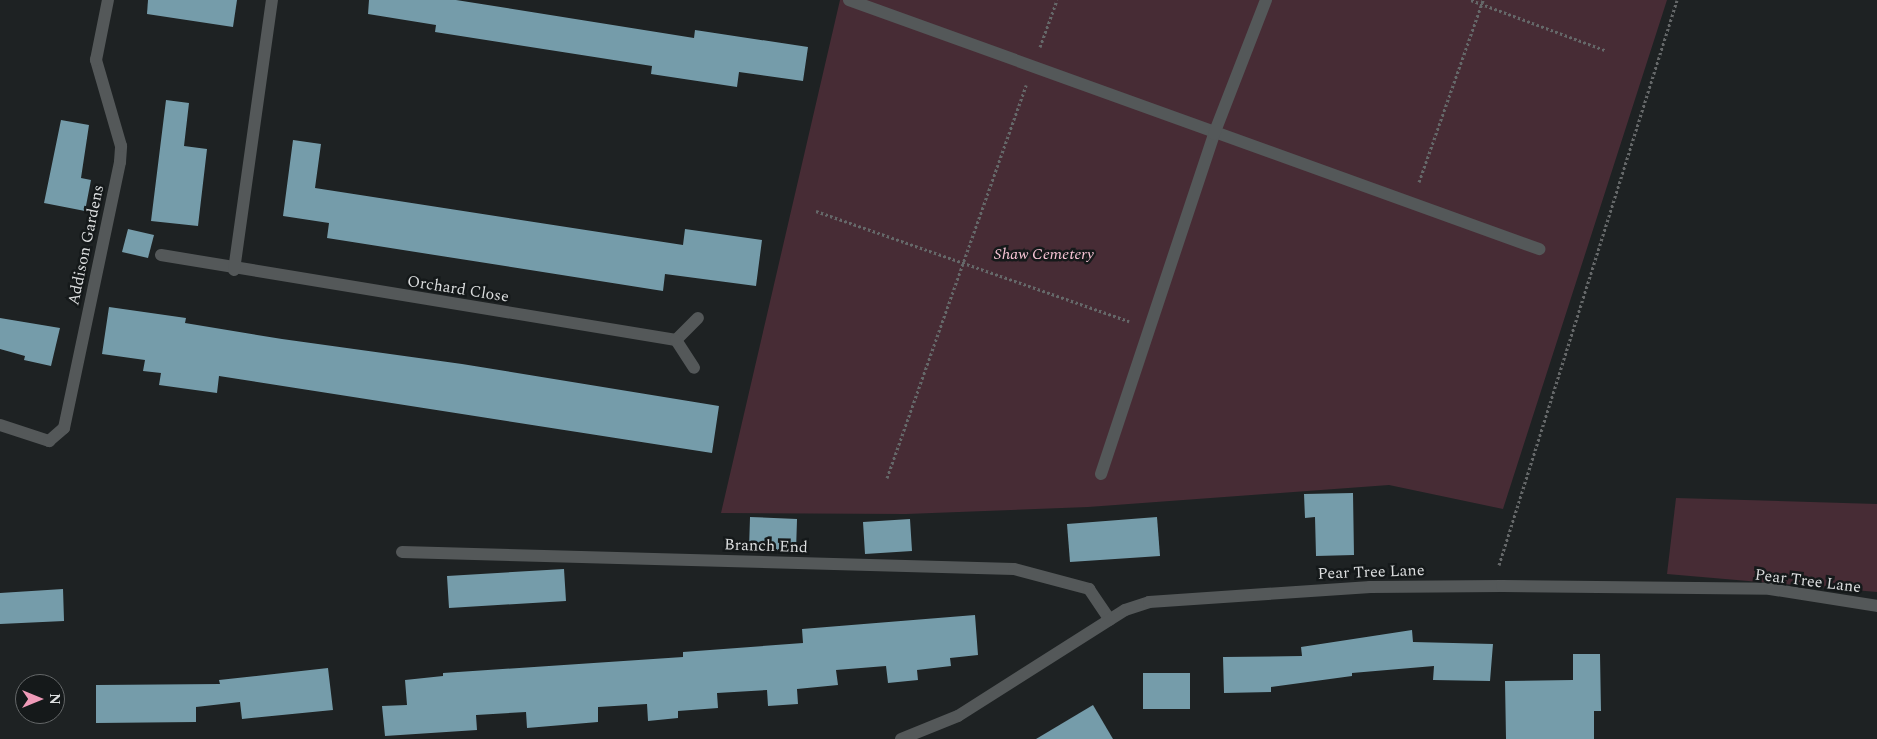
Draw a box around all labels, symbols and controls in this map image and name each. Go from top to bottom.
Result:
street label: Addison Gardens [64,183,108,307]
park label: Shaw Cemetery [994,244,1094,264]
street label: Orchard Close [406,271,510,307]
street label: Branch End [724,535,808,557]
street label: Pear Tree Lane [1317,561,1425,583]
street label: Pear Tree Lane [1754,565,1862,597]
north arrow [15,674,65,724]
text: N [44,693,65,705]

